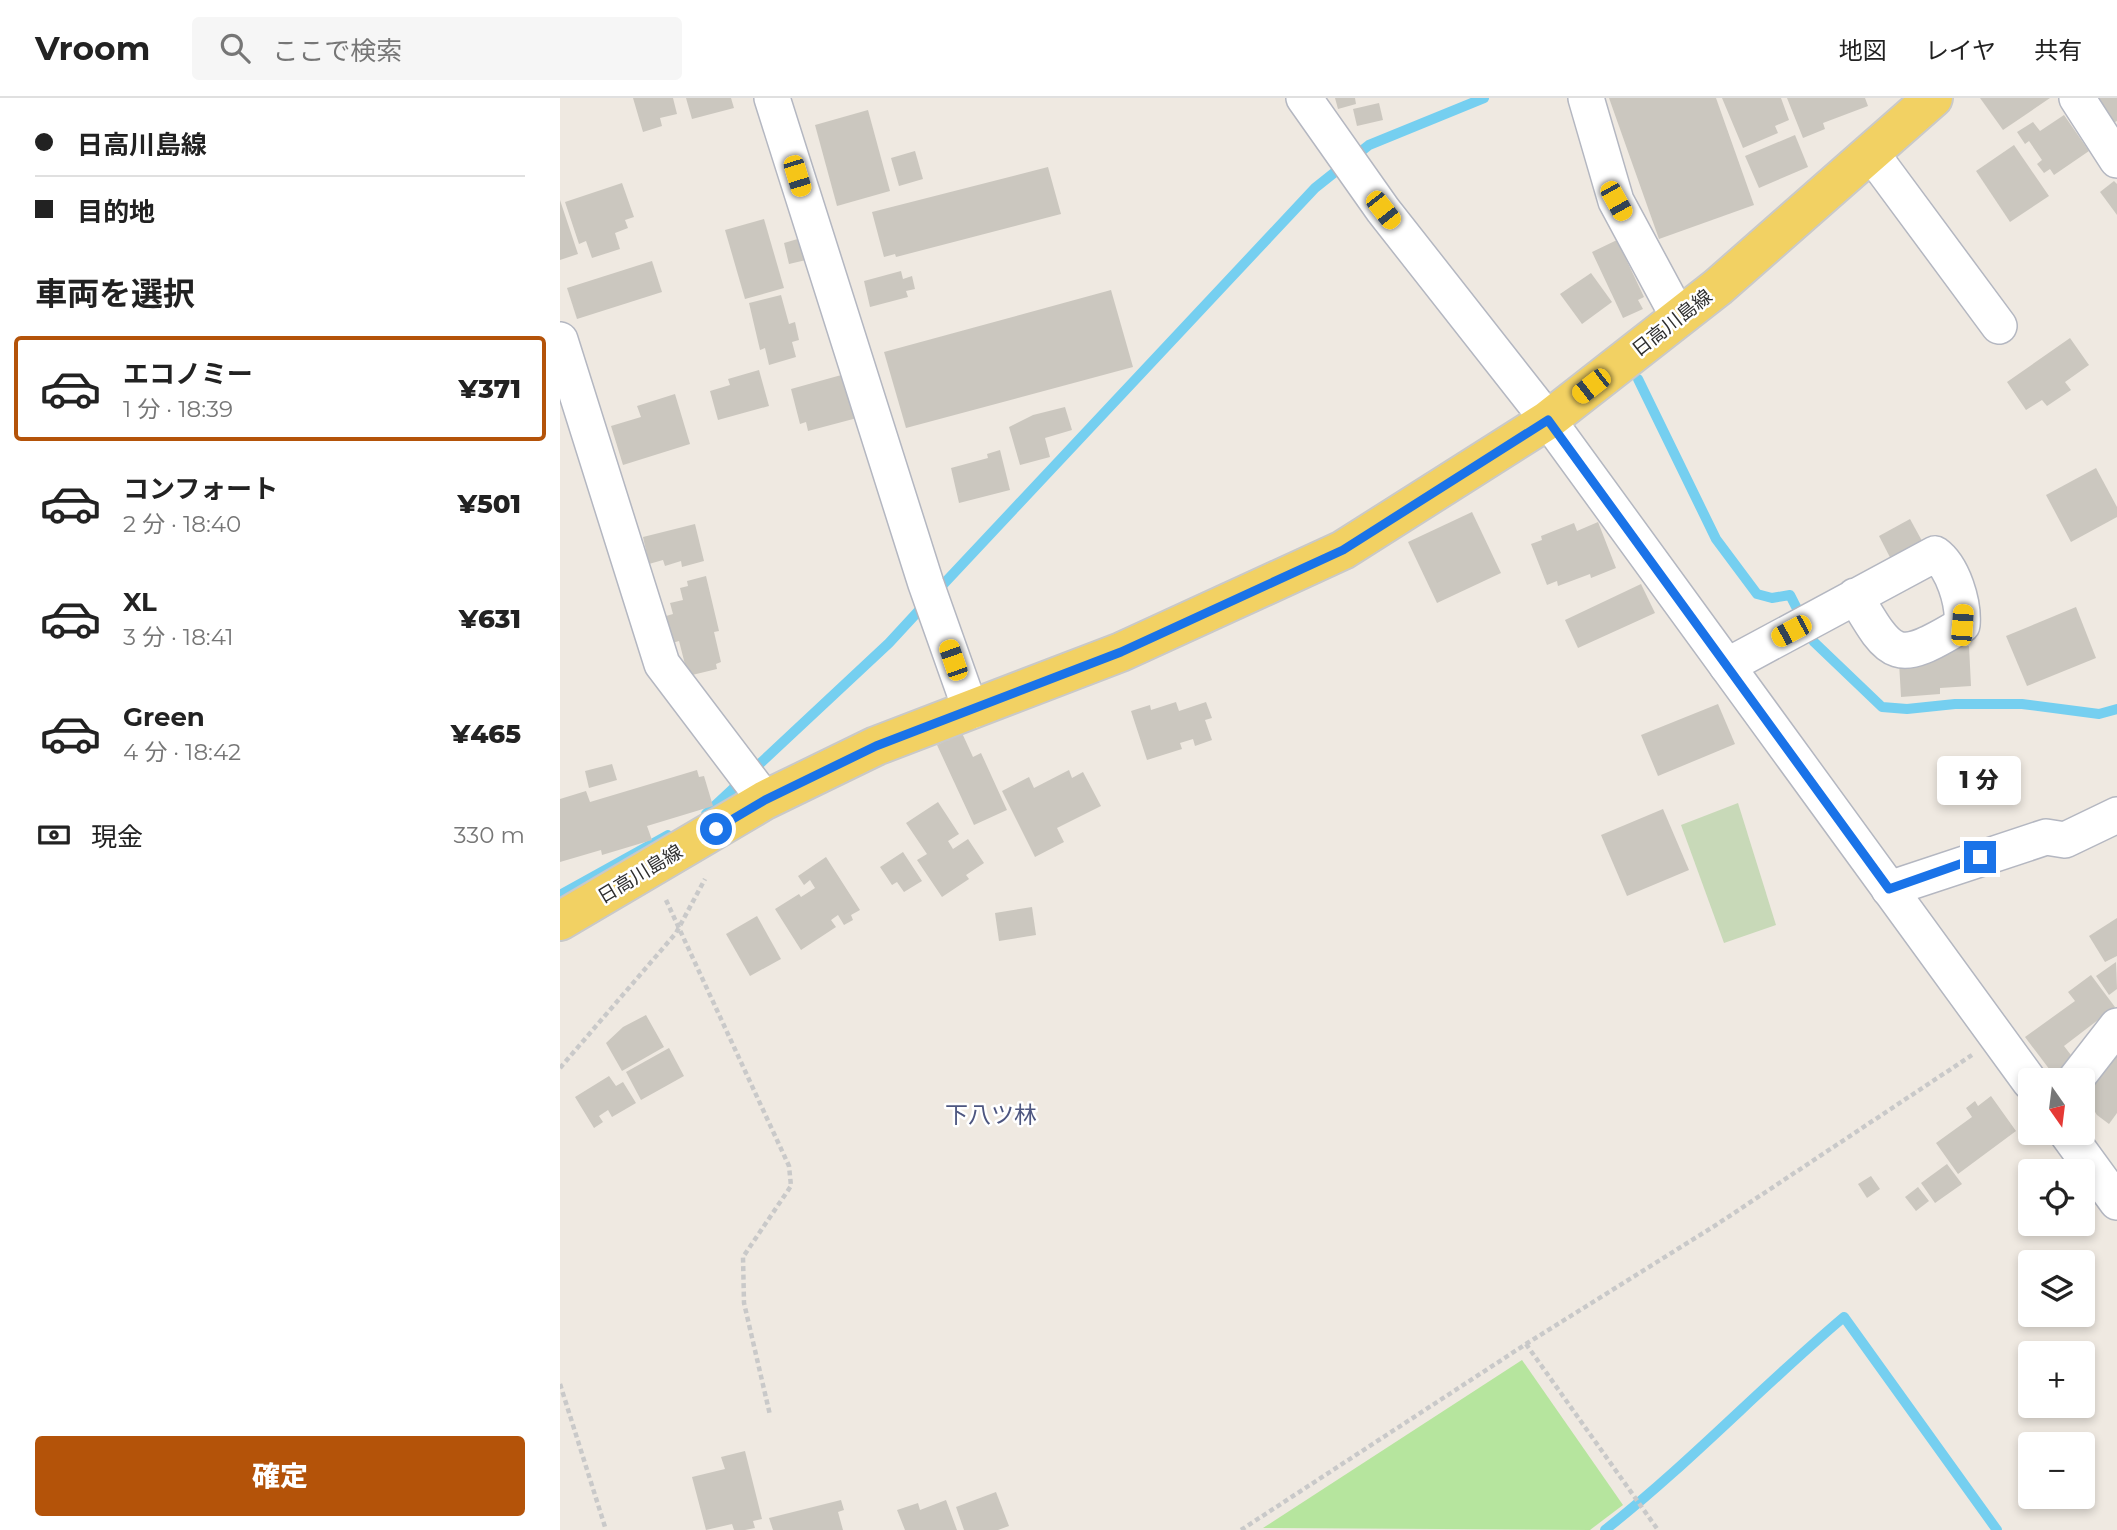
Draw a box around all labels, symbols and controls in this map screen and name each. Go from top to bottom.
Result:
search box [192,17,682,80]
text: Vroom [35,28,150,68]
icon: search [216,29,254,67]
text: ここで検索 [272,35,402,67]
text: 地図 [1839,36,1887,65]
text: レイヤ [1925,36,1996,65]
text: 共有 [2034,36,2082,65]
text: 日高川島線 [77,129,207,161]
car [781,153,814,199]
car [1597,178,1636,224]
car [1362,187,1405,233]
text: 目的地 [77,196,155,228]
text: 車両を選択 [35,274,195,313]
street label: 日高川島線 [1627,285,1717,361]
icon: car [39,357,102,420]
text: エコノミー [123,358,253,390]
car [1568,365,1615,407]
text: ¥371 [458,373,521,405]
text: 1 分 · 18:39 [123,395,233,423]
icon: car [39,472,102,535]
text: コンフォート [123,473,278,505]
text: ¥501 [457,488,521,520]
text: 2 分 · 18:40 [123,510,241,538]
text: XL [123,586,157,618]
icon: car [39,587,102,650]
text: ¥631 [459,603,521,635]
car [1951,603,1974,647]
car [1768,612,1815,650]
text: 3 分 · 18:41 [123,623,234,651]
car [937,637,970,683]
text: Green [123,701,205,733]
icon: car [39,702,102,765]
text: ¥465 [451,718,521,750]
text: 4 分 · 18:42 [123,738,241,766]
callout: 1 分 [1938,756,2022,804]
text: 1 分 [1959,766,1999,794]
route start [700,813,732,845]
icon: cash [35,816,73,854]
text: 現金 [91,821,143,853]
text: 330 m [454,821,525,849]
street label: 日高川島線 [593,840,687,908]
route end [1964,841,1996,873]
north arrow [2018,1068,2095,1144]
map controls [2018,1068,2095,1509]
district label: 下八ツ林 [945,1101,1037,1129]
button: locate [2018,1159,2095,1236]
button: layers [2018,1250,2095,1327]
button: + [2018,1341,2095,1418]
button: − [2018,1432,2095,1509]
button: 確定 [35,1436,525,1516]

